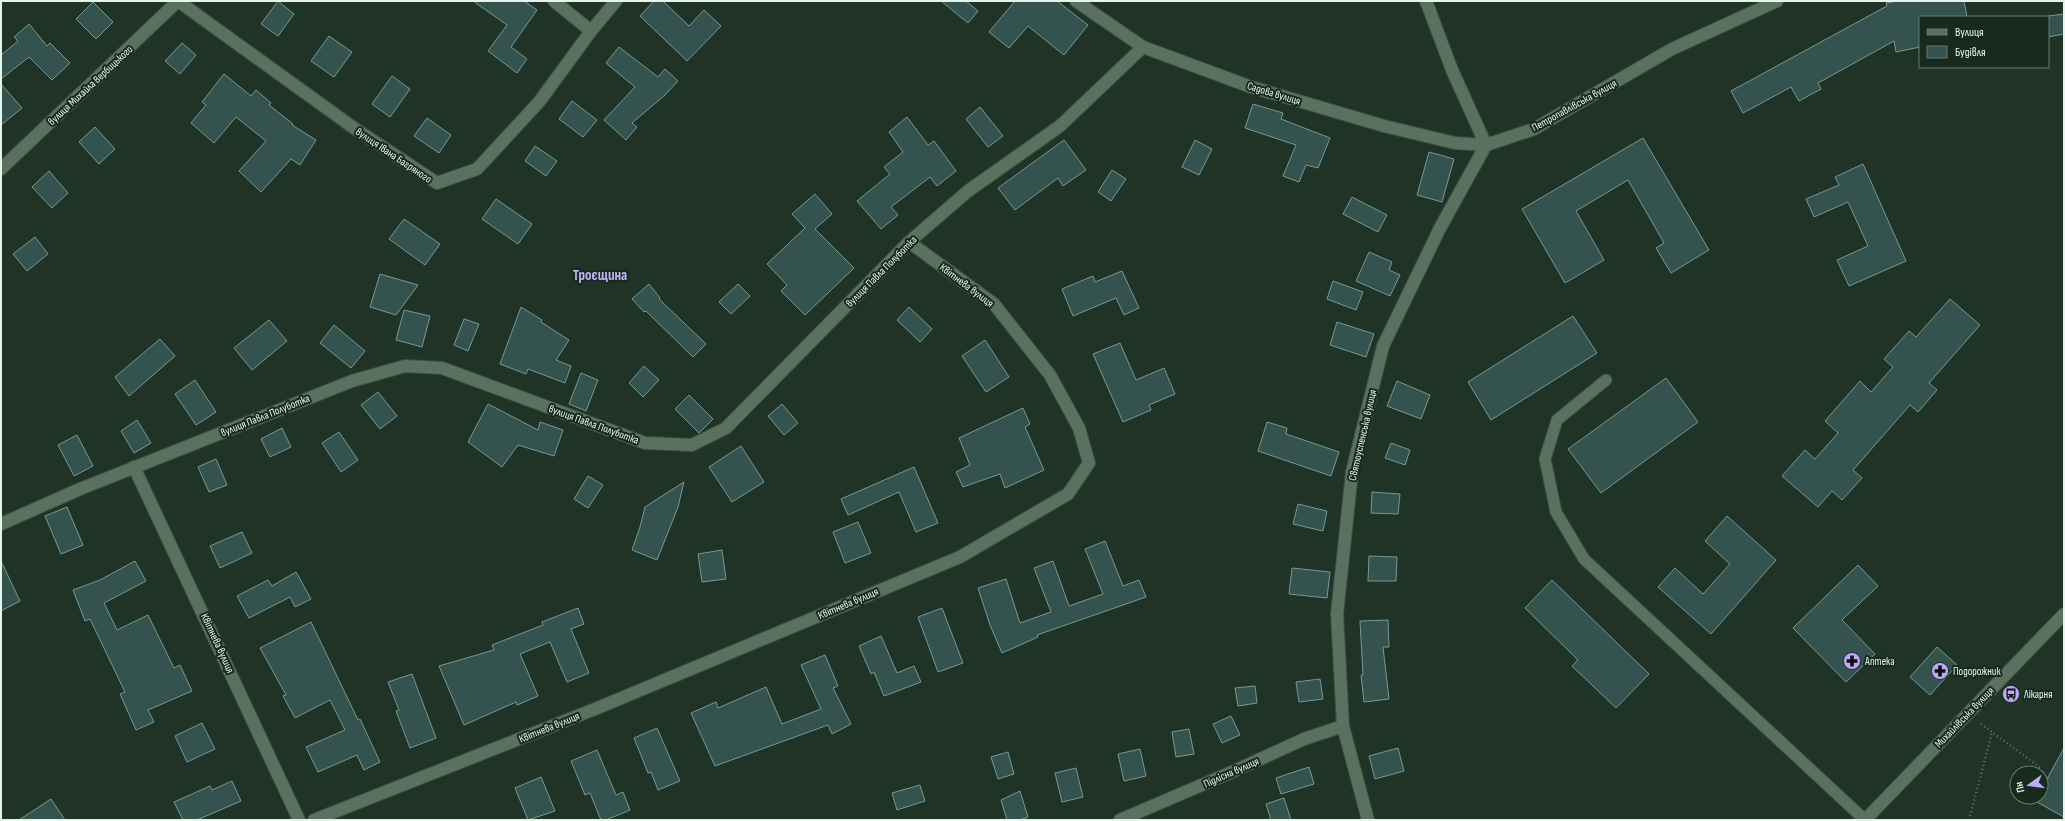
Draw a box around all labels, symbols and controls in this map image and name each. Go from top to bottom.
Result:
legend [1919,16,2049,68]
text: Вулиця [1955,25,1984,40]
street label: вулиця Михайла Вербицького [45,42,136,128]
text: Будівля [1955,45,1986,60]
street label: Петропавлівська вулиця [1529,77,1619,134]
street label: Садова вулиця [1246,79,1302,108]
street label: вулиця Івана Багряного [353,125,435,186]
street label: вулиця Павла Полуботка [843,233,920,310]
street label: Квітнева вулиця [937,261,996,310]
district label: Троєщина [573,266,627,285]
street label: Святоуспенська вулиця [1346,388,1379,482]
street label: вулиця Павла Полуботка [219,392,312,439]
street label: вулиця Павла Полуботка [547,402,641,447]
street label: Квітнева вулиця [816,585,880,622]
street label: Квітнева вулиця [198,611,237,675]
pharmacy icon: Аптека [1842,651,1862,671]
place label: Аптека [1864,655,1894,668]
pharmacy icon: Подорожник [1930,661,1950,681]
place label: Подорожник [1953,665,2001,678]
street label: Михайлівська вулиця [1932,684,1997,750]
bus stop icon: Лікарня [2001,684,2021,704]
place label: Лікарня [2023,688,2053,701]
street label: Квітнева вулиця [517,709,581,746]
street label: Підлісна вулиця [1202,754,1261,790]
north arrow [2009,765,2049,805]
text: Пн [2012,780,2027,794]

